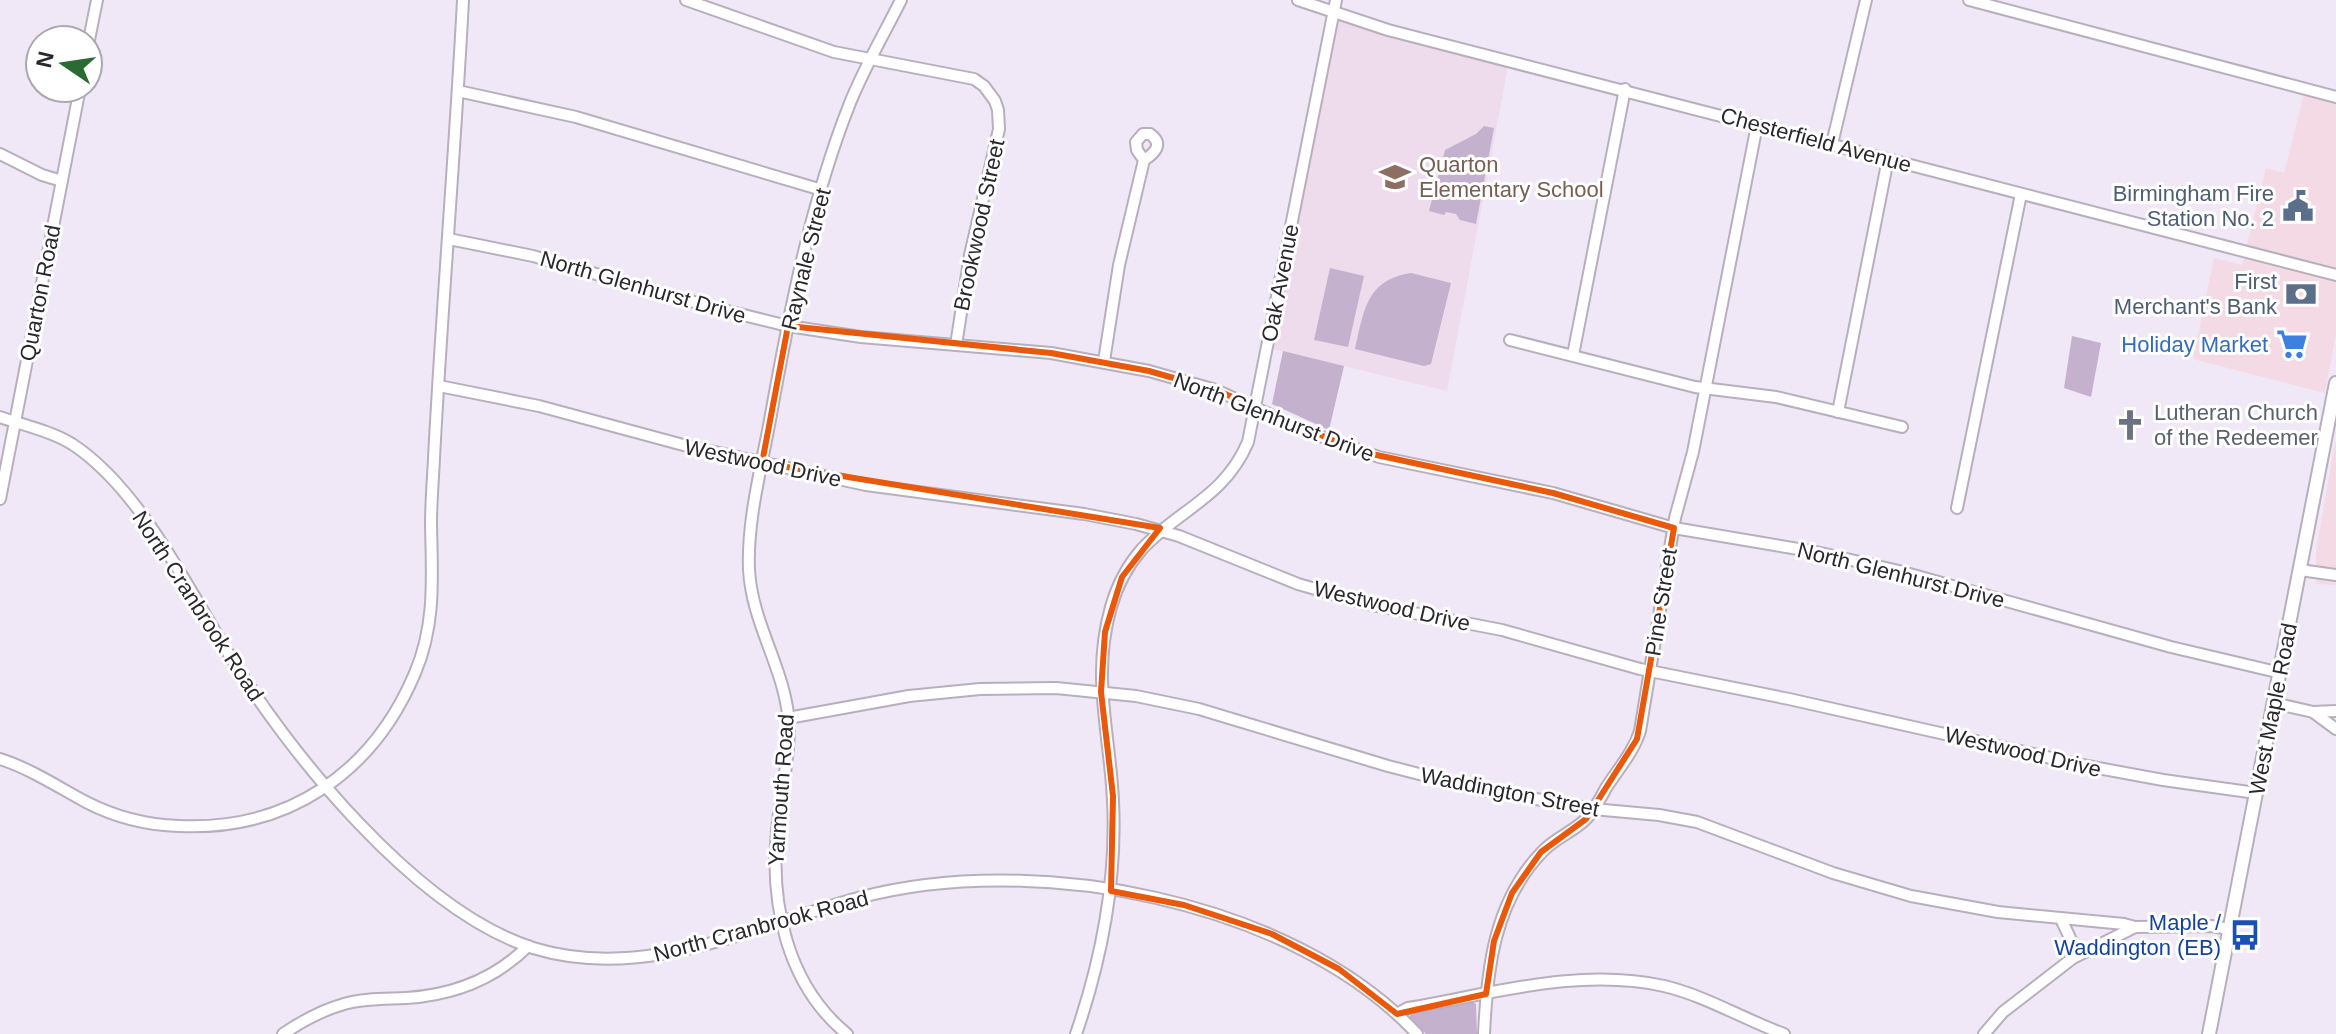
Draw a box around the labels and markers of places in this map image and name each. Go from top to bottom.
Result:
place label: Quarton Elementary School [1419,152,1604,202]
school or university icon: Quarton Elementary School [1378,160,1412,194]
place label: Birmingham Fire Station No. 2 [2113,181,2274,231]
public building icon: Birmingham Fire Station No. 2 [2281,189,2315,223]
place label: First Merchant's Bank [2114,269,2278,319]
bank icon: First Merchant's Bank [2284,277,2318,311]
supermarket icon: Holiday Market [2275,327,2309,361]
place label: Holiday Market [2121,332,2268,357]
place label: Lutheran Church of the Redeemer [2154,400,2318,450]
church icon: Lutheran Church of the Redeemer [2113,408,2147,442]
place label: Maple / Waddington (EB) [2054,910,2222,960]
bus stop icon: Maple / Waddington (EB) [2228,918,2262,952]

